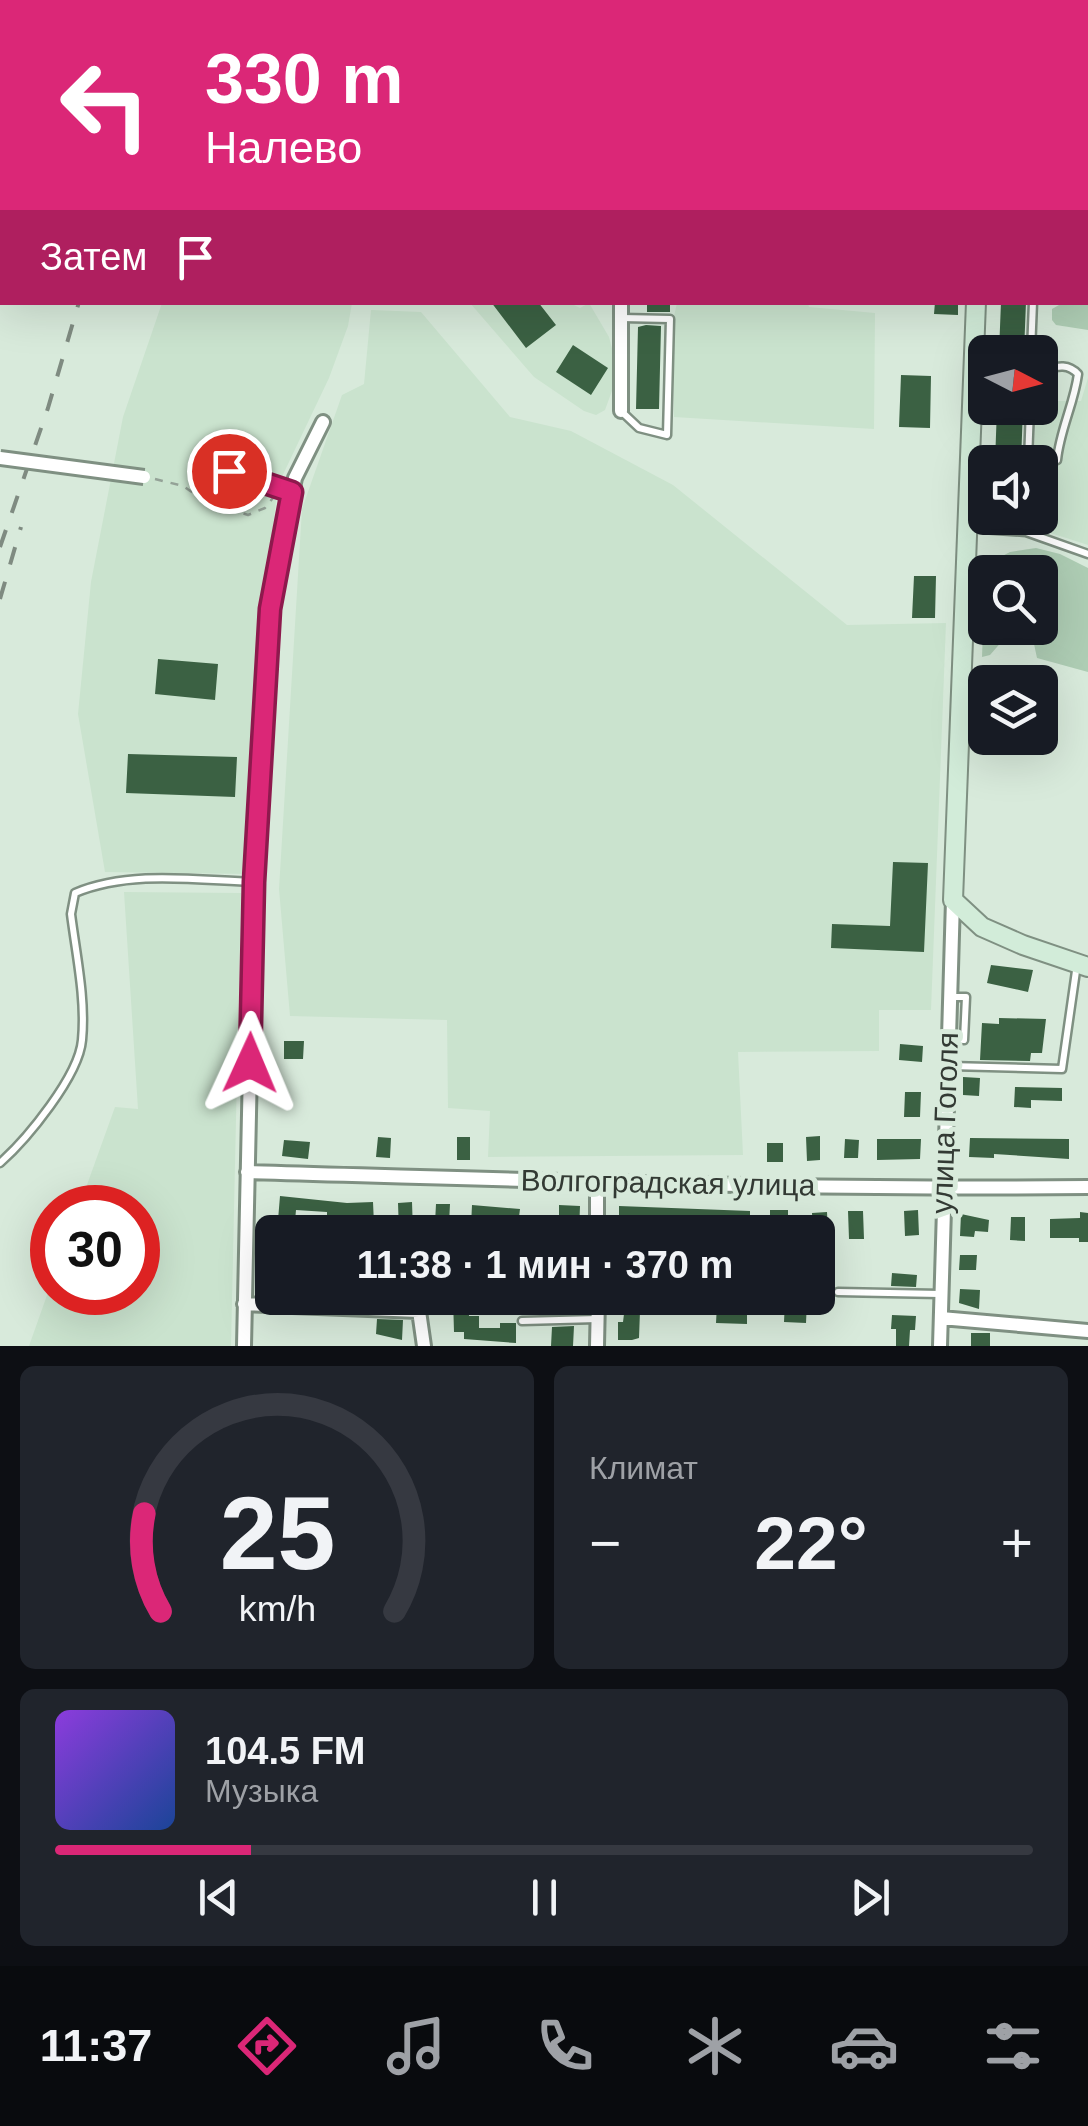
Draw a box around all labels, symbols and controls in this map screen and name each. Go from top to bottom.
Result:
icon: left [40,40,170,170]
text: 330 m [205,40,403,118]
text: Налево [205,122,362,173]
icon: arrive [168,230,223,285]
text: Затем [40,236,148,278]
north arrow [968,335,1058,425]
map controls [968,335,1058,755]
pin [187,429,272,514]
icon: arrive [202,444,257,499]
button: sound [968,445,1058,535]
button: search [968,555,1058,645]
button: layers [968,665,1058,755]
position arrow [198,1011,302,1115]
street label: улица Гоголя [925,1032,964,1214]
street label: Волгоградская улица [520,1163,816,1202]
speed limit sign: 30 [30,1185,160,1315]
text: 11:38 · 1 мин · 370 m [357,1244,733,1286]
text: Климат [589,1450,698,1486]
text: 25 [219,1475,335,1591]
text: 22° [754,1501,868,1585]
text: − [589,1512,621,1574]
text: + [1001,1512,1033,1574]
text: km/h [238,1589,316,1629]
text: 104.5 FM [205,1730,366,1772]
text: Музыка [205,1773,318,1809]
icon: previous [191,1870,246,1925]
icon: pause [517,1870,572,1925]
icon: next [843,1870,898,1925]
icon: directions [232,2011,302,2081]
icon: music [381,2011,451,2081]
icon: phone [530,2011,600,2081]
icon: climate [680,2011,750,2081]
icon: car [829,2011,899,2081]
icon: filters [978,2011,1048,2081]
text: 11:37 [40,2020,152,2071]

